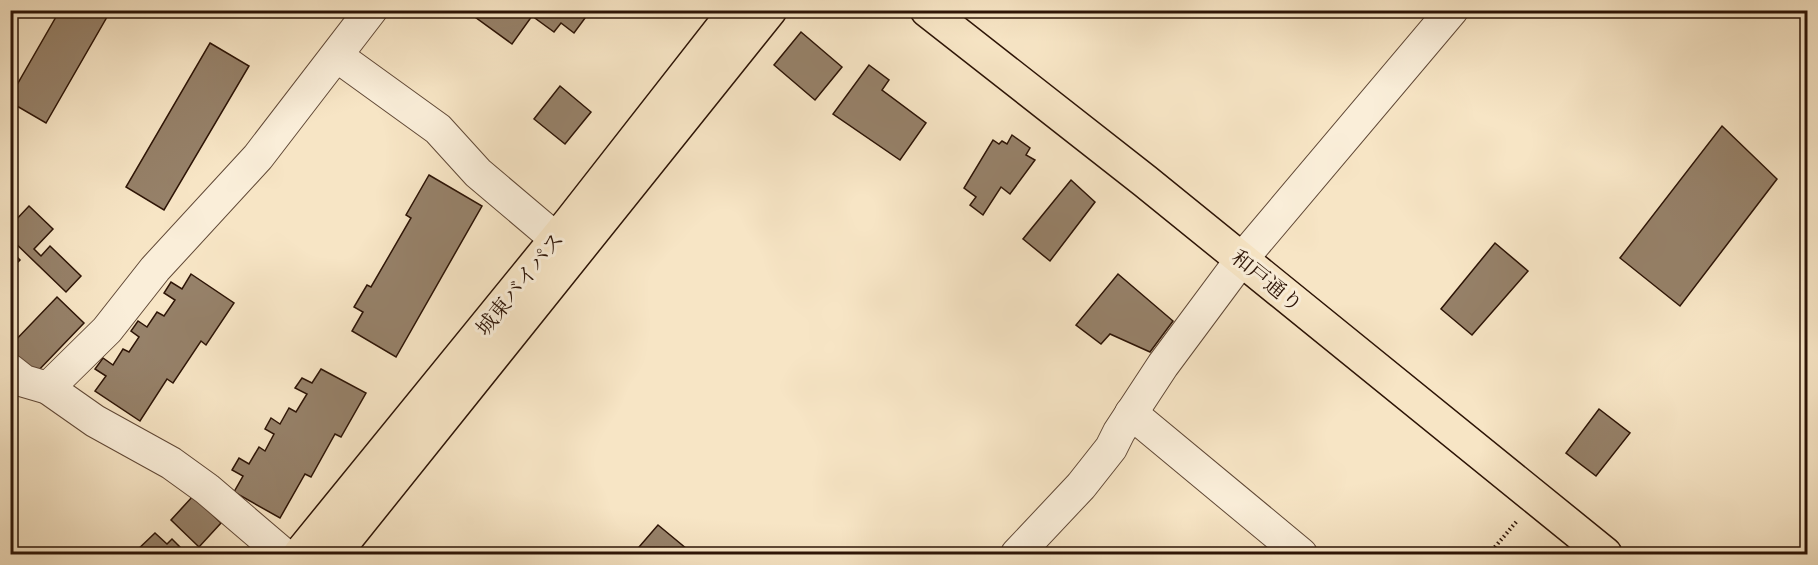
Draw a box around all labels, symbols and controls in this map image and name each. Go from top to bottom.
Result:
street label: 城東バイパス [470,226,570,341]
street label: 和戸通り [1226,244,1308,318]

